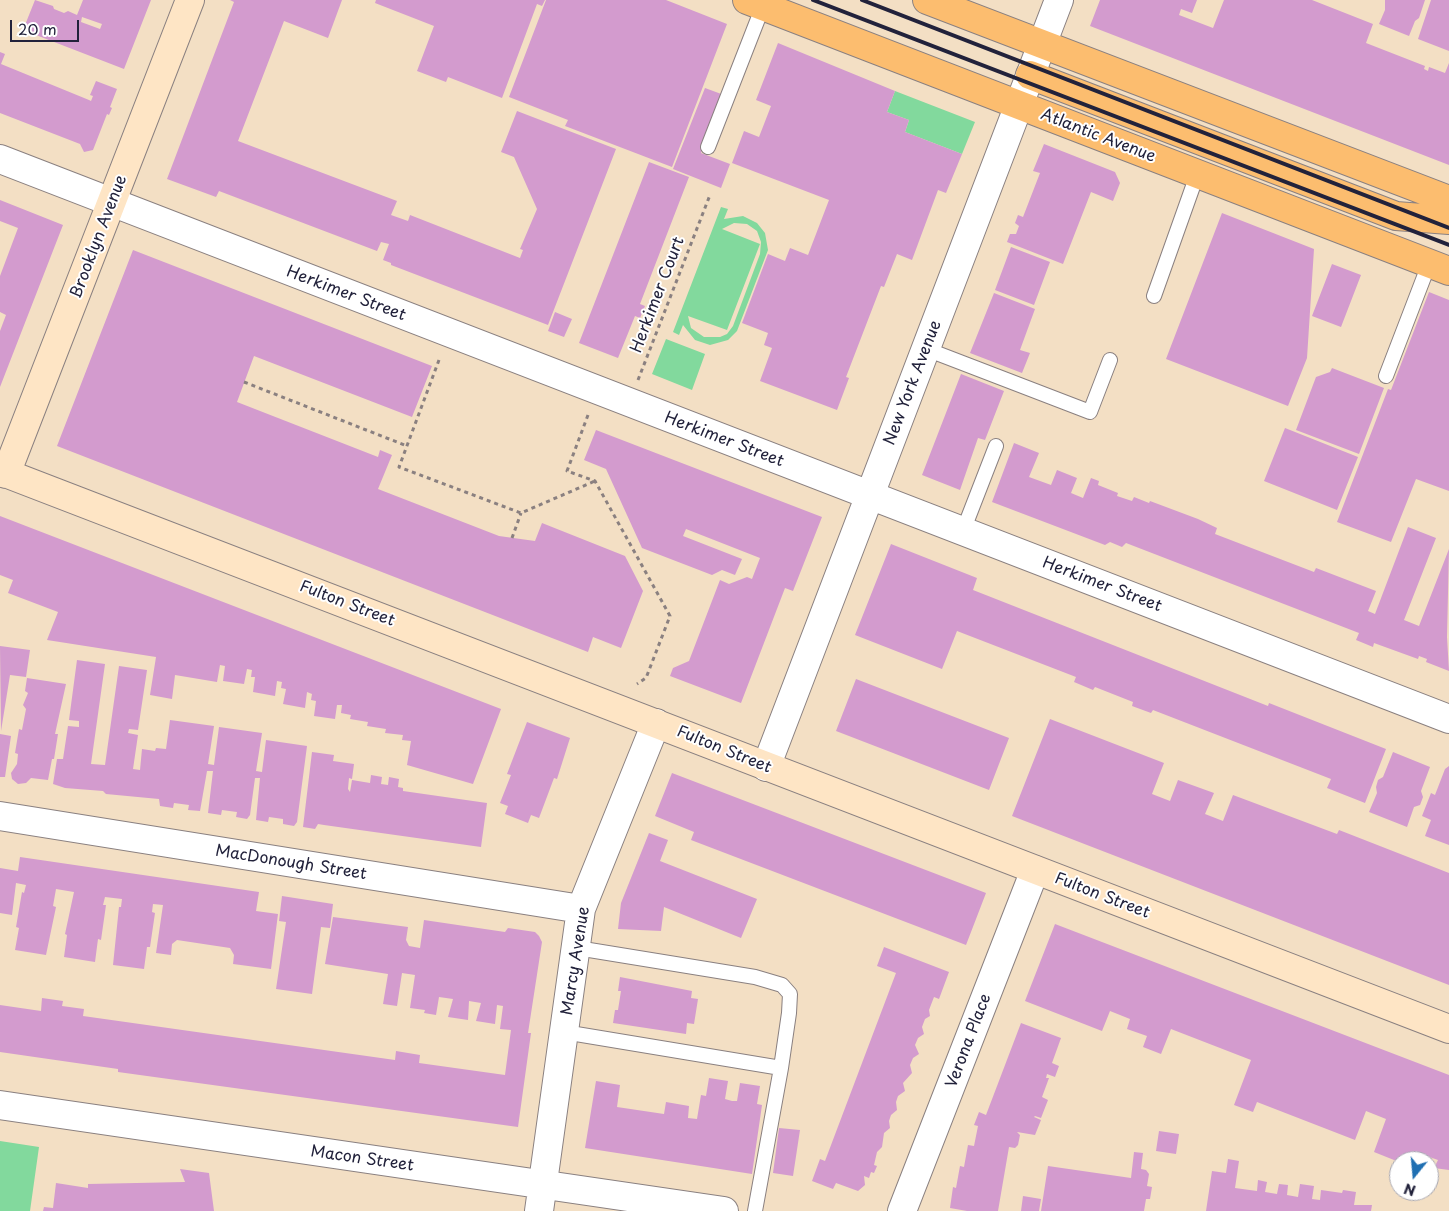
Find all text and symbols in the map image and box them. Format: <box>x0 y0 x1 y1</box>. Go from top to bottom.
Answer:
scale bar <box>12 10 81 42</box>
text: 20 m <box>18 17 57 40</box>
street label: Atlantic Avenue <box>1038 105 1158 167</box>
street label: Brooklyn Avenue <box>67 173 131 301</box>
street label: Herkimer Court <box>627 235 689 355</box>
street label: Herkimer Street <box>284 262 408 326</box>
street label: New York Avenue <box>880 318 946 448</box>
street label: Herkimer Street <box>662 408 786 472</box>
street label: Herkimer Street <box>1040 553 1164 617</box>
street label: Fulton Street <box>297 577 397 631</box>
street label: Fulton Street <box>674 722 774 778</box>
street label: MacDonough Street <box>214 842 368 884</box>
street label: Fulton Street <box>1052 869 1152 923</box>
street label: Marcy Avenue <box>558 905 594 1017</box>
street label: Verona Place <box>942 991 996 1091</box>
street label: Macon Street <box>309 1142 415 1176</box>
north arrow <box>1389 1151 1439 1201</box>
text: N <box>1401 1178 1418 1202</box>

